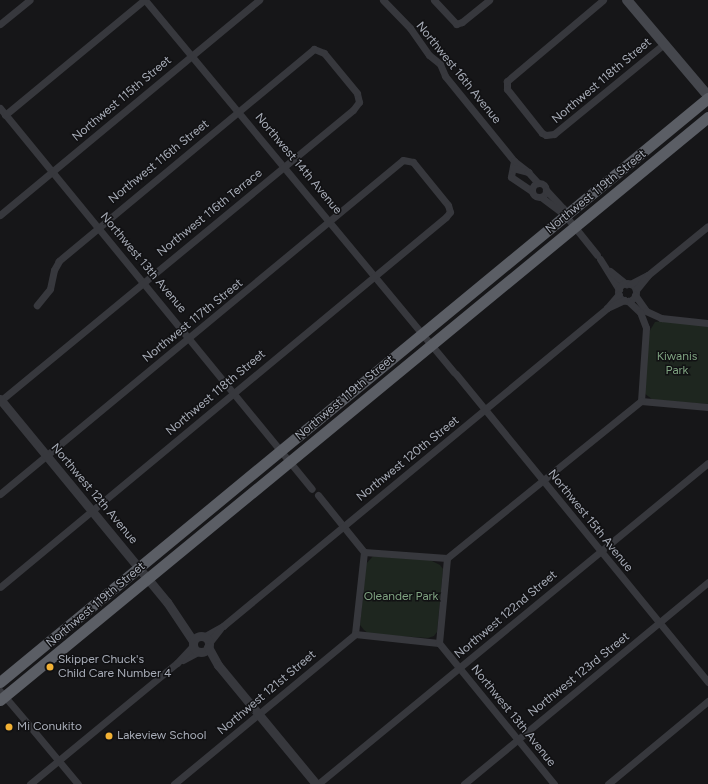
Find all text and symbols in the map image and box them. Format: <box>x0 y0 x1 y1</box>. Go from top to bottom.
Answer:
street label: Northwest 16th Avenue <box>412 19 504 127</box>
street label: Northwest 118th Street <box>549 35 655 127</box>
street label: Northwest 115th Street <box>70 53 174 145</box>
street label: Northwest 14th Avenue <box>251 111 345 217</box>
street label: Northwest 116th Street <box>106 117 212 207</box>
street label: Northwest 119th Street <box>543 147 649 237</box>
street label: Northwest 116th Terrace <box>155 166 265 260</box>
street label: Northwest 13th Avenue <box>97 210 189 316</box>
street label: Northwest 117th Street <box>140 276 246 366</box>
street label: Northwest 118th Street <box>163 347 269 439</box>
park label: Kiwanis Park <box>657 350 697 378</box>
street label: Northwest 119th Street <box>293 352 397 444</box>
street label: Northwest 120th Street <box>354 413 462 505</box>
street label: Northwest 12th Avenue <box>48 441 140 547</box>
street label: Northwest 15th Avenue <box>544 467 636 575</box>
street label: Northwest 119th Street <box>44 559 148 651</box>
street label: Northwest 122nd Street <box>452 568 560 662</box>
park label: Oleander Park <box>364 590 438 604</box>
street label: Northwest 123rd Street <box>525 630 633 720</box>
street label: Northwest 121st Street <box>215 648 319 738</box>
place label: Skipper Chuck's Child Care Number 4 <box>58 653 171 681</box>
marker: Skipper Chuck's Child Care Number 4 <box>45 662 55 672</box>
street label: Northwest 13th Avenue <box>468 662 558 770</box>
place label: Mi Conukito <box>17 720 82 734</box>
marker: Mi Conukito <box>4 722 14 732</box>
place label: Lakeview School <box>117 729 206 743</box>
marker: Lakeview School <box>104 731 114 741</box>

